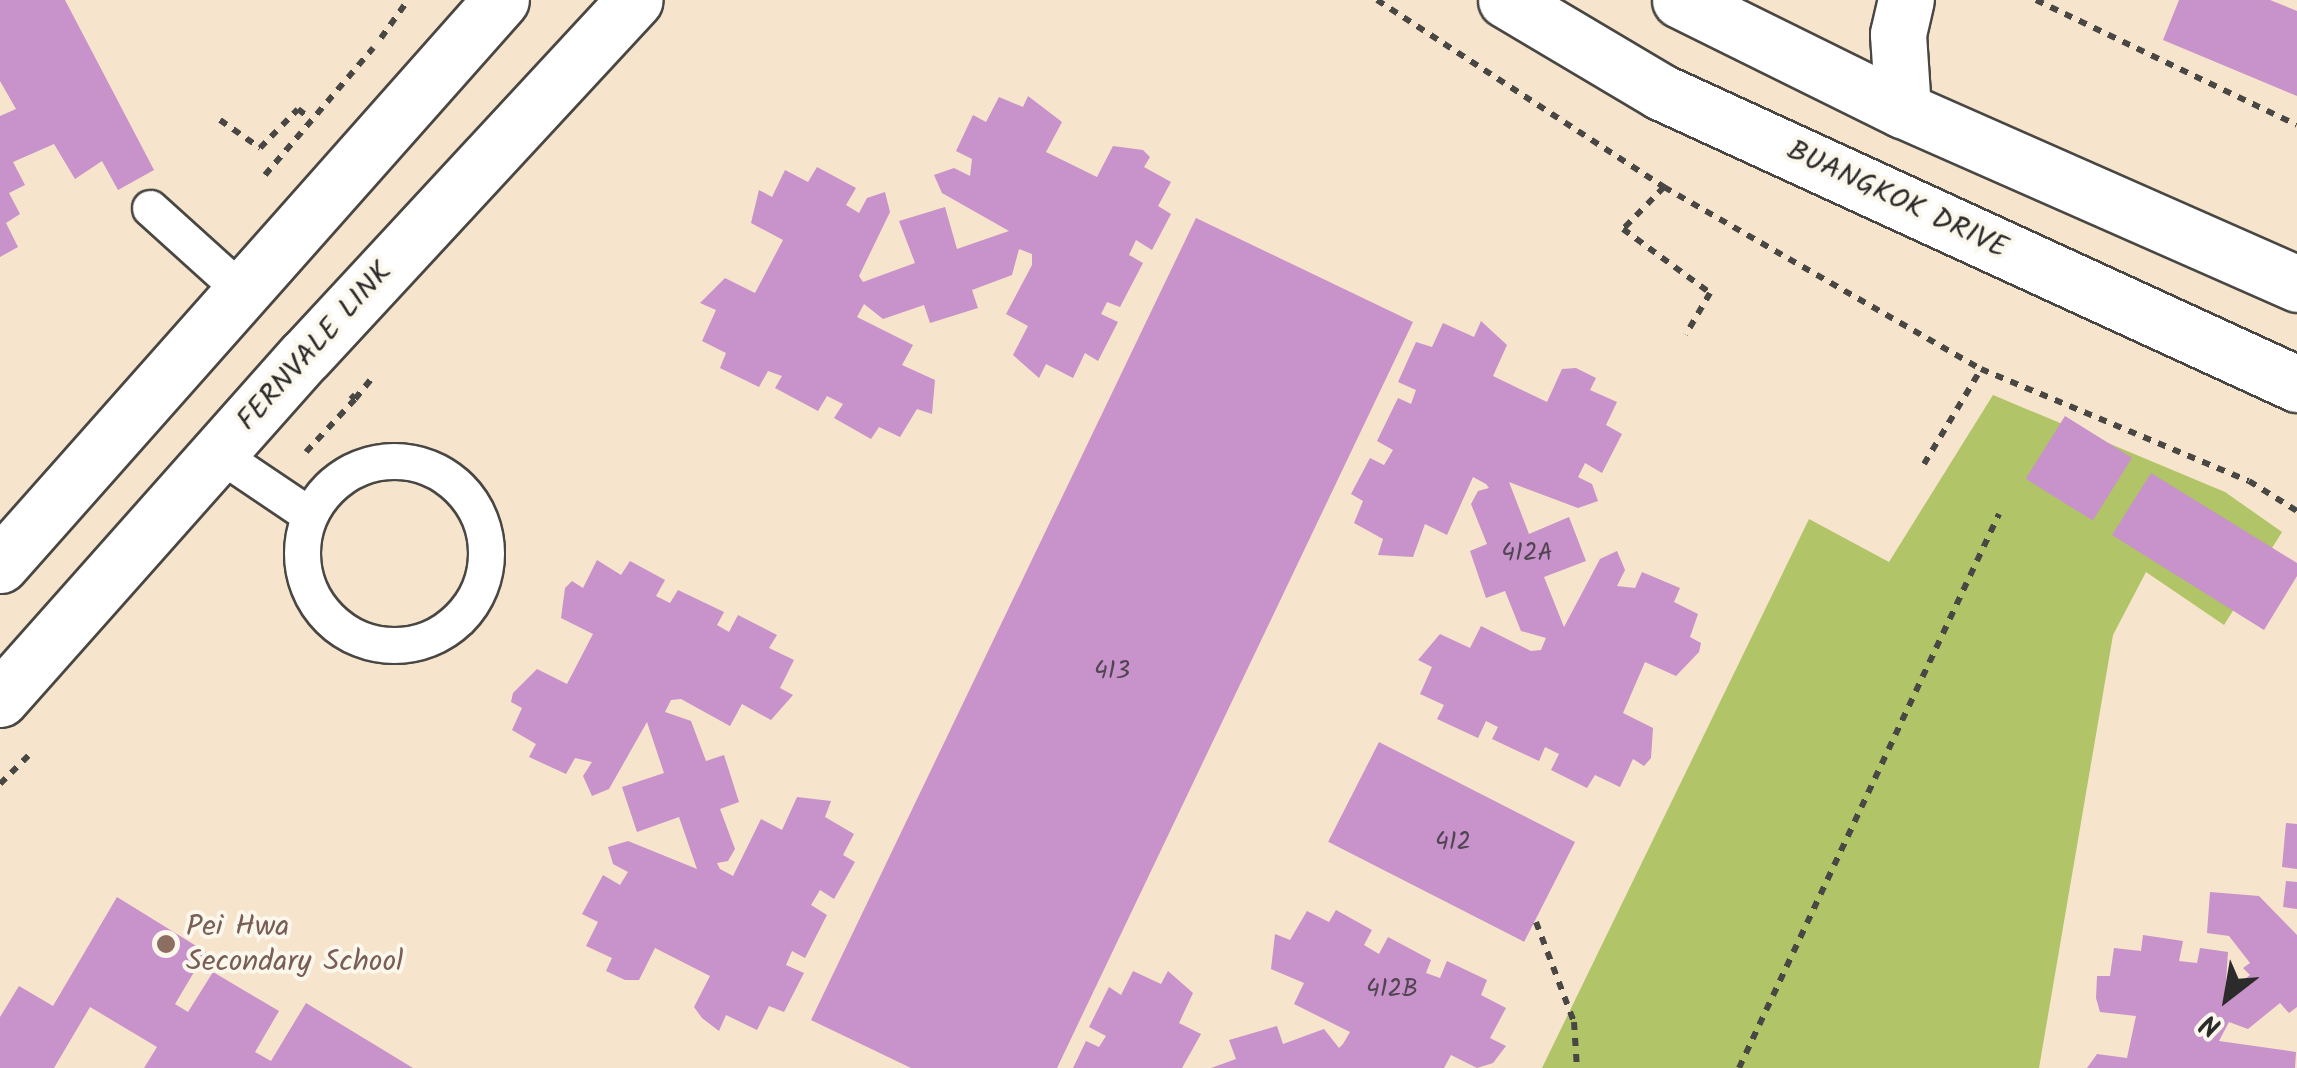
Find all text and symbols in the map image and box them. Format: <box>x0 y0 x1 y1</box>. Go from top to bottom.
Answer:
street label: BUANGKOK DRIVE <box>1781 133 2013 267</box>
street label: FERNVALE LINK <box>230 255 400 439</box>
house number: 412A <box>1501 538 1553 568</box>
house number: 413 <box>1094 656 1130 686</box>
house number: 412 <box>1435 827 1471 857</box>
place label: Pei Hwa Secondary School <box>186 909 403 980</box>
marker: Pei Hwa Secondary School <box>155 933 177 955</box>
north arrow <box>2177 948 2277 1048</box>
house number: 412B <box>1366 974 1418 1004</box>
text: N <box>2192 1000 2230 1048</box>

